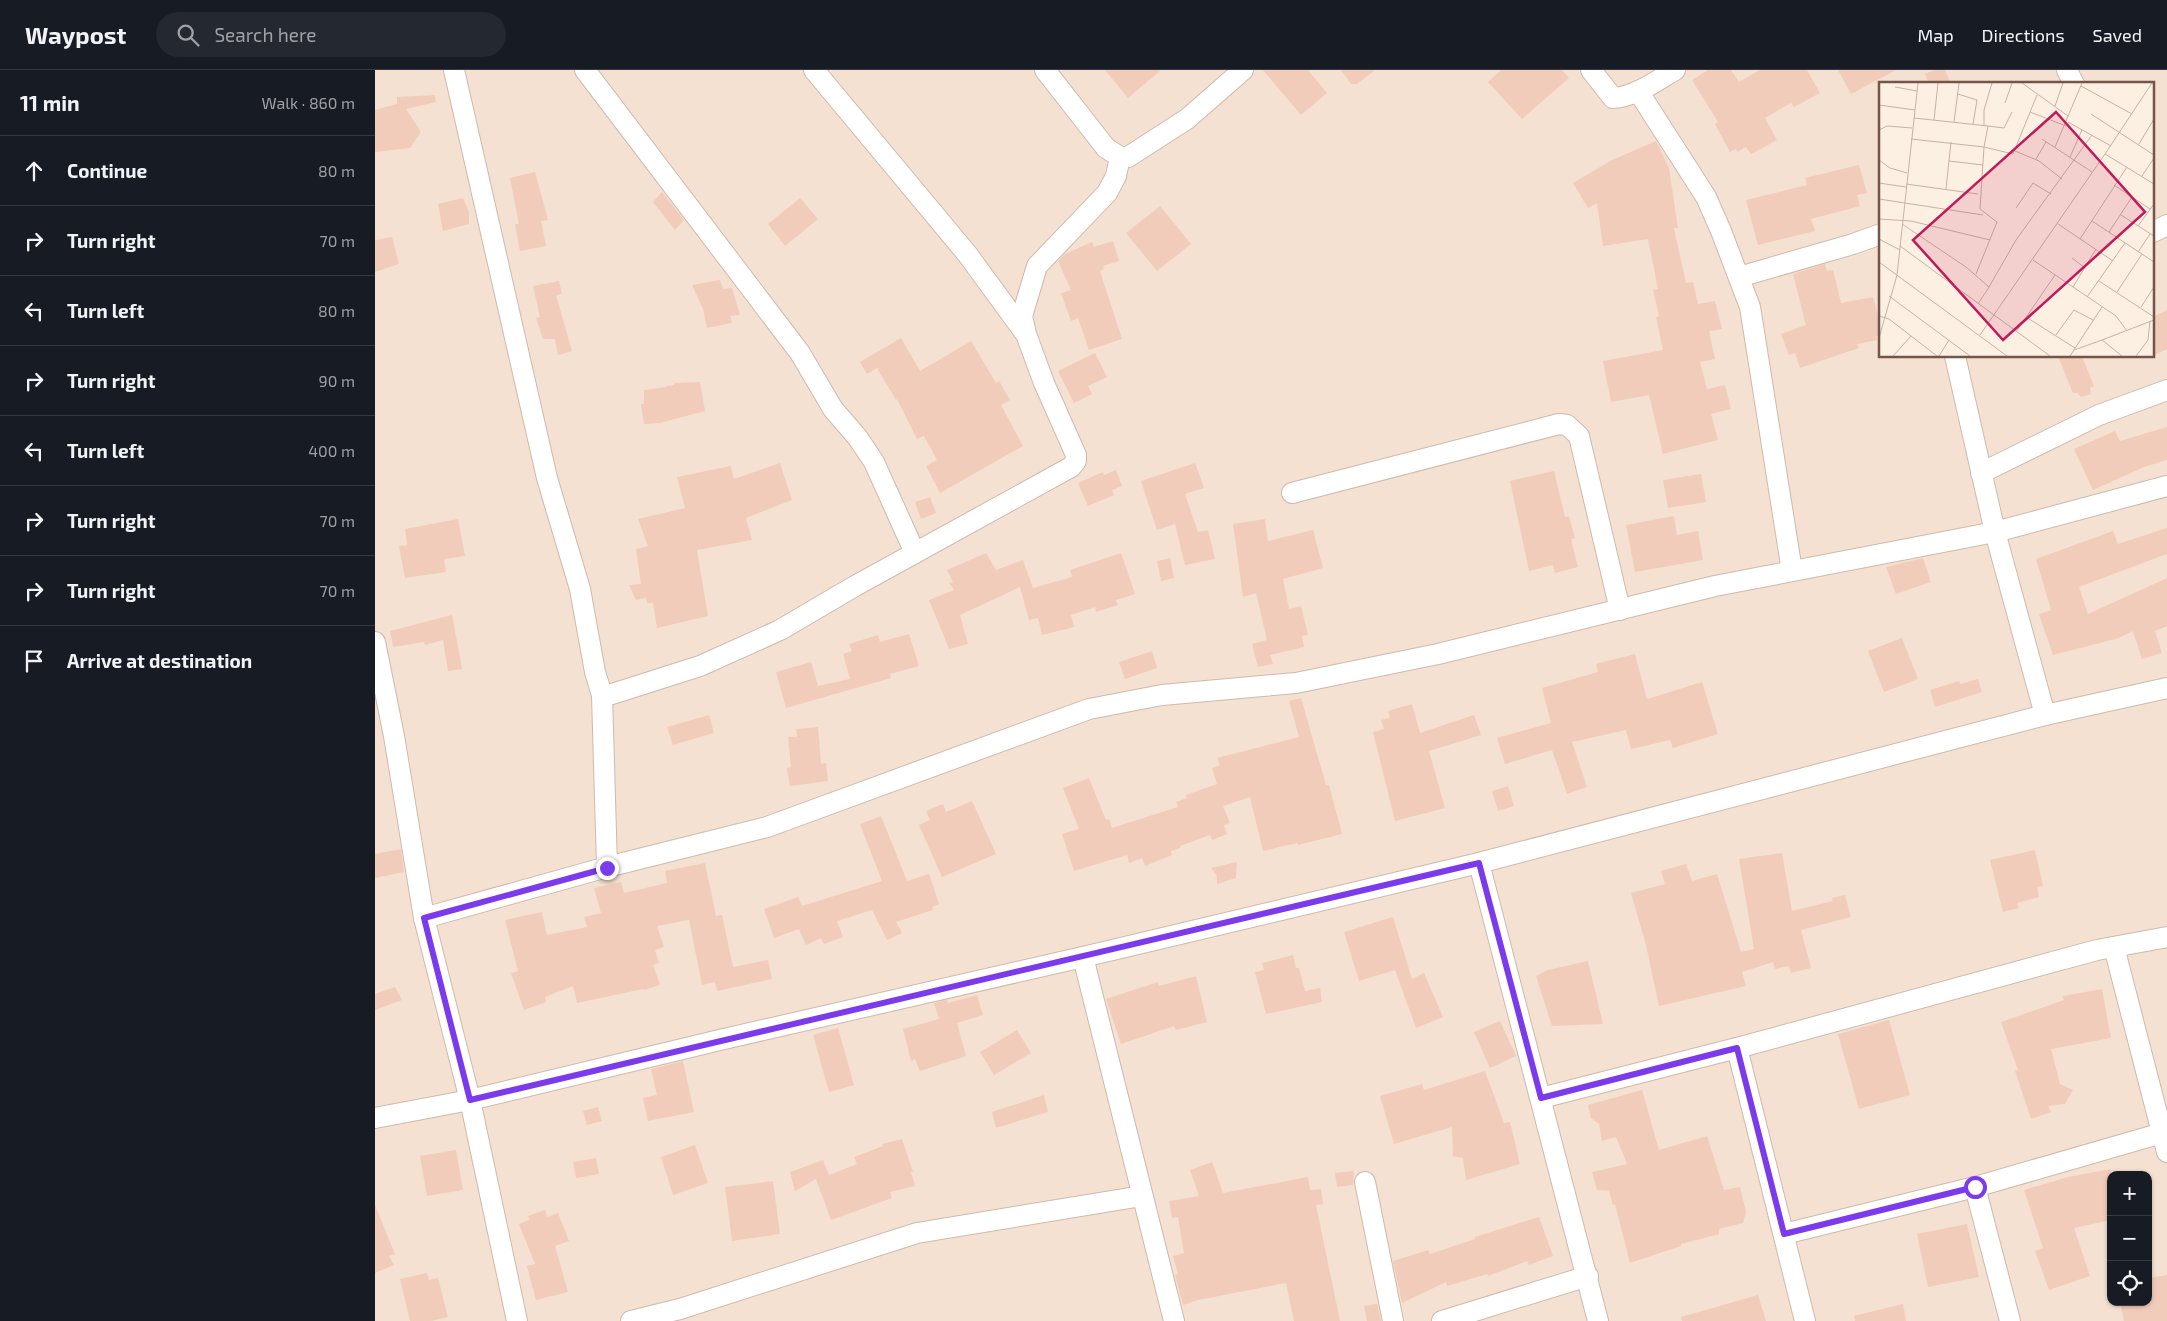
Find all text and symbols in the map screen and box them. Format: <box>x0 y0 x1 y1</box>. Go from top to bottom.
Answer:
search box <box>156 12 506 57</box>
text: Waypost <box>25 20 126 49</box>
icon: search <box>174 21 202 49</box>
text: Search here <box>214 23 317 46</box>
text: Map <box>1917 24 1954 46</box>
text: Directions <box>1982 24 2065 46</box>
text: Saved <box>2093 24 2142 46</box>
inset map <box>1879 82 2155 358</box>
text: 11 min <box>20 90 80 115</box>
text: Walk · 860 m <box>261 93 355 112</box>
icon: ahead <box>20 157 48 185</box>
text: Continue <box>67 159 147 182</box>
text: 80 m <box>318 161 355 180</box>
icon: right <box>20 227 48 255</box>
text: Turn right <box>67 229 155 252</box>
text: 70 m <box>320 231 355 250</box>
icon: left <box>20 297 48 325</box>
text: Turn left <box>67 299 144 322</box>
text: 80 m <box>318 301 355 320</box>
icon: right <box>20 367 48 395</box>
text: Turn right <box>67 369 155 392</box>
text: 90 m <box>319 371 355 390</box>
icon: left <box>20 437 48 465</box>
text: Turn left <box>67 439 144 462</box>
text: 400 m <box>308 441 355 460</box>
icon: right <box>20 507 48 535</box>
text: Turn right <box>67 509 155 532</box>
text: 70 m <box>320 511 355 530</box>
icon: right <box>20 577 48 605</box>
text: Turn right <box>67 579 155 602</box>
text: 70 m <box>320 581 355 600</box>
icon: arrive <box>20 647 48 675</box>
text: Arrive at destination <box>67 649 252 672</box>
route end <box>596 857 619 880</box>
map controls <box>2107 1171 2152 1306</box>
button: + <box>2107 1171 2152 1216</box>
route start <box>1964 1176 1987 1199</box>
button: − <box>2107 1216 2152 1261</box>
button: locate <box>2107 1261 2152 1306</box>

